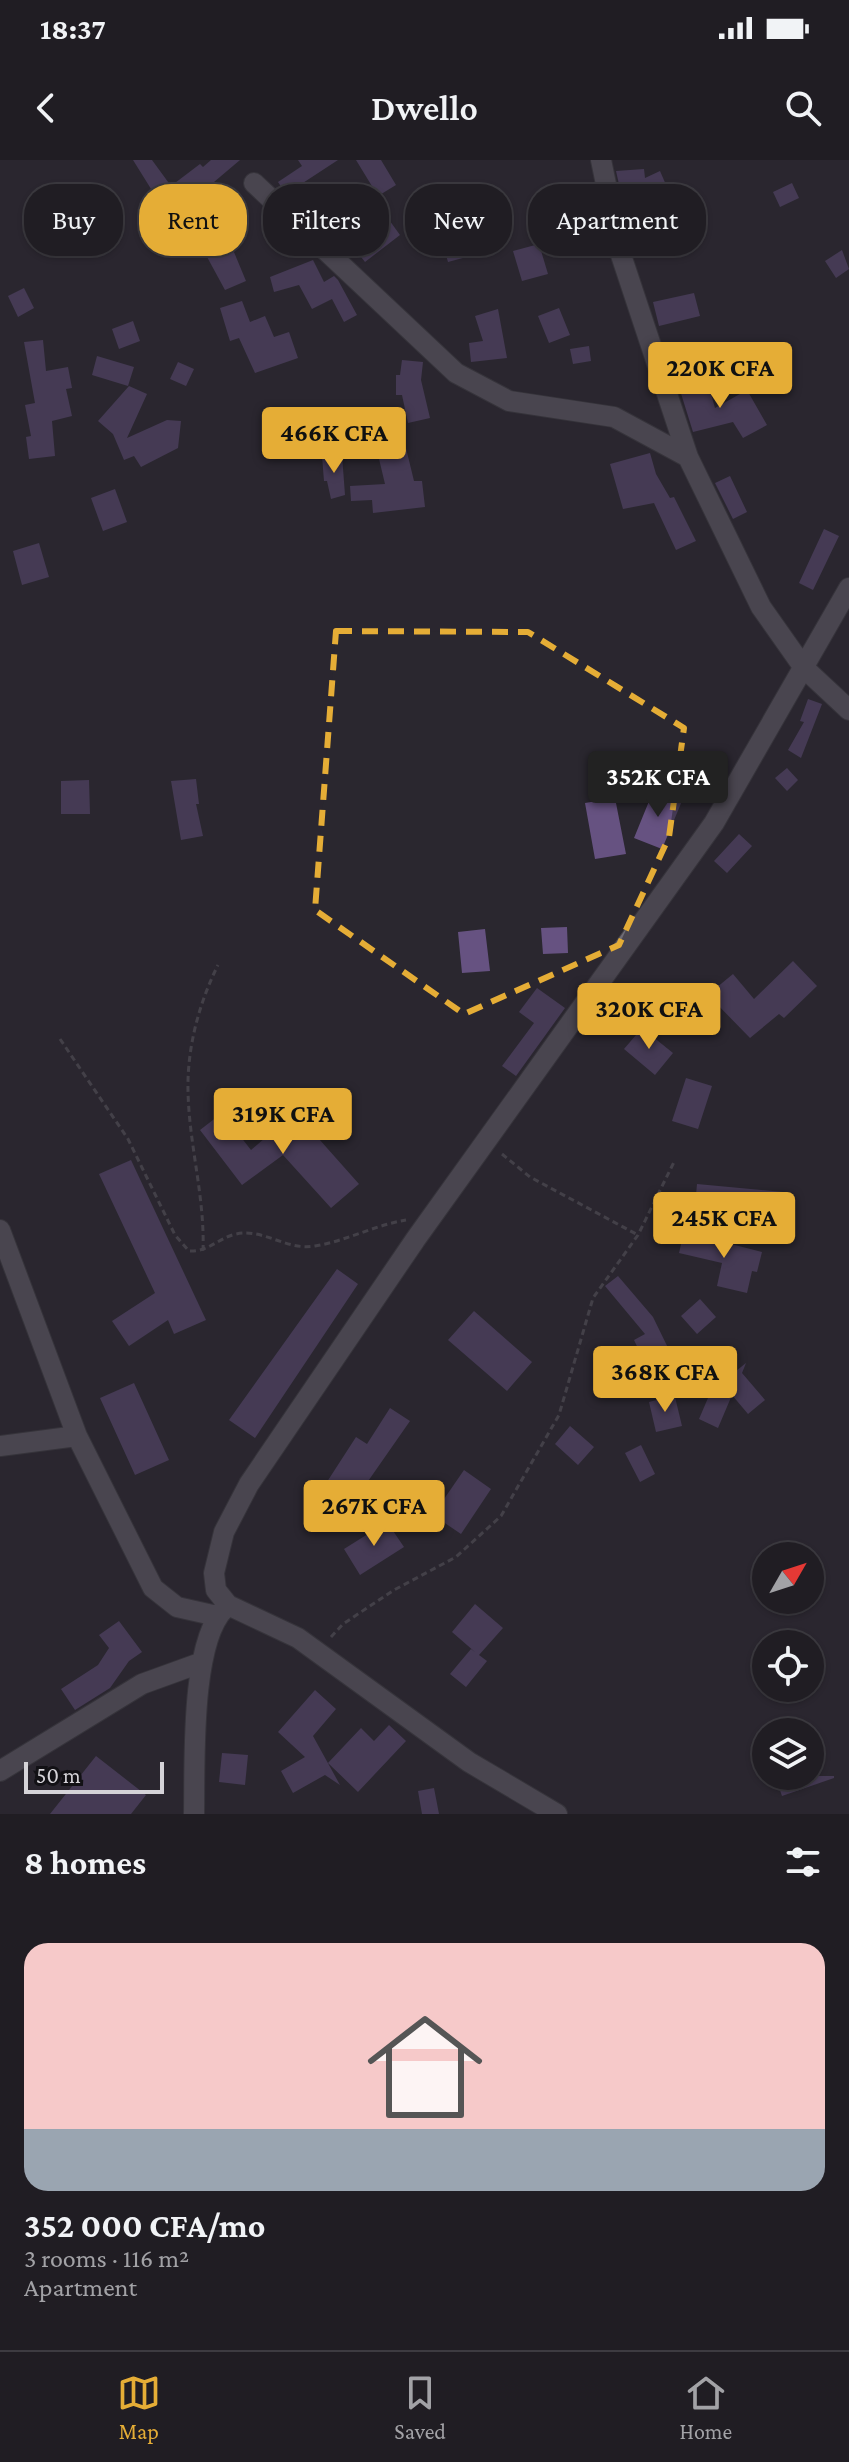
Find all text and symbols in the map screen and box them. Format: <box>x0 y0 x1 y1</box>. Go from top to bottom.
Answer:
text: 18:37 <box>40 12 106 45</box>
icon: back <box>24 86 68 130</box>
icon: search <box>781 86 825 130</box>
text: Dwello <box>371 88 478 128</box>
chip: Buy <box>24 184 123 256</box>
chip: Rent <box>139 184 247 256</box>
chip: Filters <box>263 184 389 256</box>
chip: New <box>405 184 512 256</box>
chip: Apartment <box>528 184 706 256</box>
pin: 220K CFA <box>637 342 803 410</box>
text: 220K CFA <box>666 353 774 382</box>
pin: 466K CFA <box>251 407 417 475</box>
text: 466K CFA <box>280 418 388 447</box>
pin: 352K CFA <box>575 751 741 819</box>
text: 352K CFA <box>606 762 710 791</box>
pin: 320K CFA <box>566 983 732 1051</box>
text: 320K CFA <box>595 994 703 1023</box>
pin: 319K CFA <box>200 1088 366 1156</box>
text: 319K CFA <box>232 1099 334 1128</box>
pin: 245K CFA <box>641 1192 807 1260</box>
text: 245K CFA <box>671 1203 777 1232</box>
pin: 368K CFA <box>582 1346 748 1414</box>
text: 368K CFA <box>611 1357 719 1386</box>
pin: 267K CFA <box>291 1480 457 1548</box>
text: 267K CFA <box>322 1491 426 1520</box>
north arrow <box>752 1542 824 1614</box>
map controls <box>752 1542 824 1790</box>
button: locate <box>752 1630 824 1702</box>
button: layers <box>752 1718 824 1790</box>
scale bar <box>24 1758 164 1794</box>
text: 50 m <box>36 1763 81 1788</box>
icon: filters <box>781 1840 825 1884</box>
text: 8 homes <box>24 1844 146 1881</box>
icon: home <box>353 1995 497 2139</box>
text: 352 000 CFA/mo <box>24 2207 266 2244</box>
text: 3 rooms · 116 m² <box>24 2244 189 2273</box>
text: Apartment <box>24 2273 137 2302</box>
tab: Map <box>117 2371 161 2444</box>
tab: Saved <box>394 2371 446 2444</box>
tab: Home <box>680 2371 732 2444</box>

